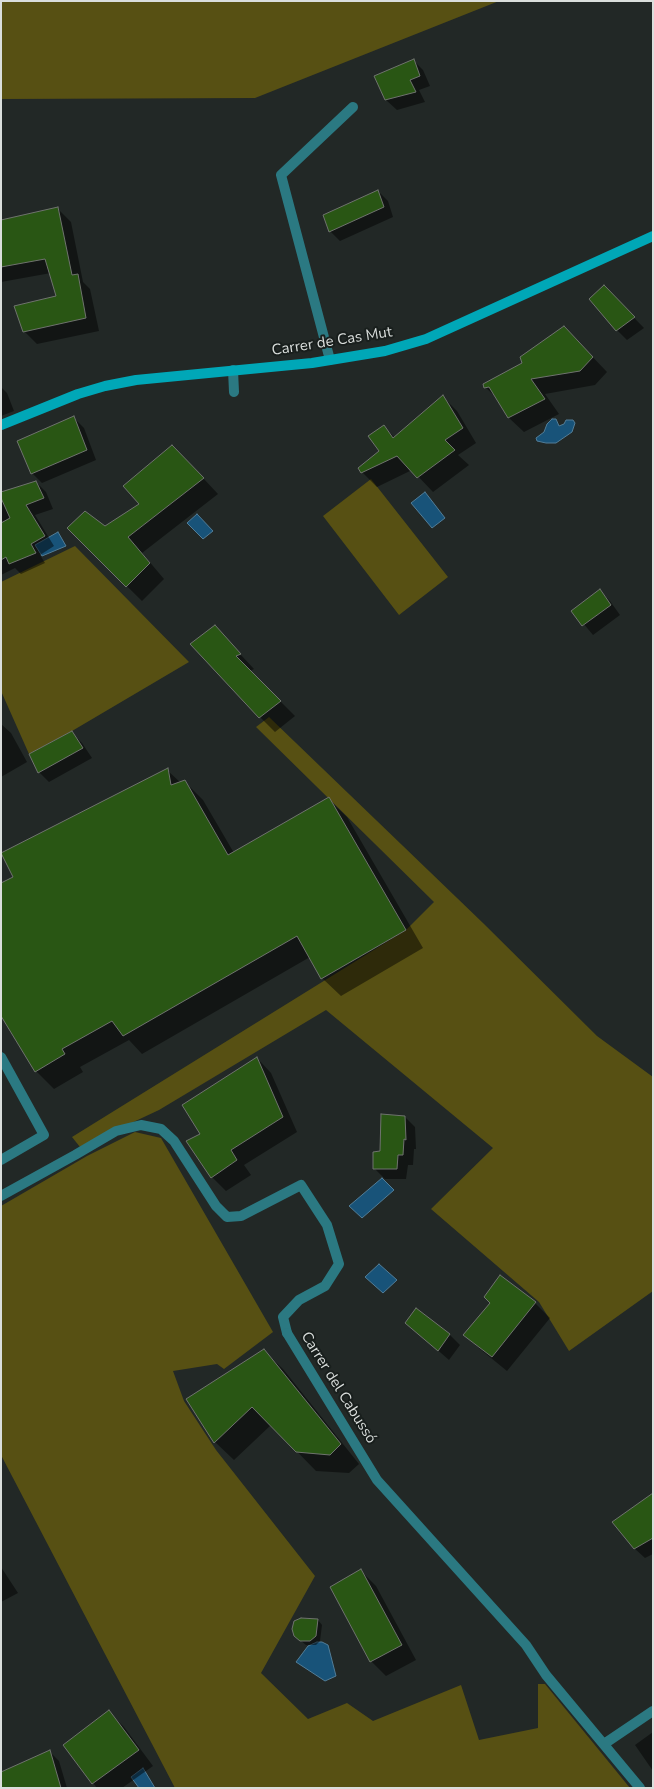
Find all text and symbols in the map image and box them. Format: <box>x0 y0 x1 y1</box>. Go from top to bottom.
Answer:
street label: Carrer de Cas Mut <box>271 324 393 360</box>
street label: Carrer del Cabussó <box>296 1329 380 1447</box>

